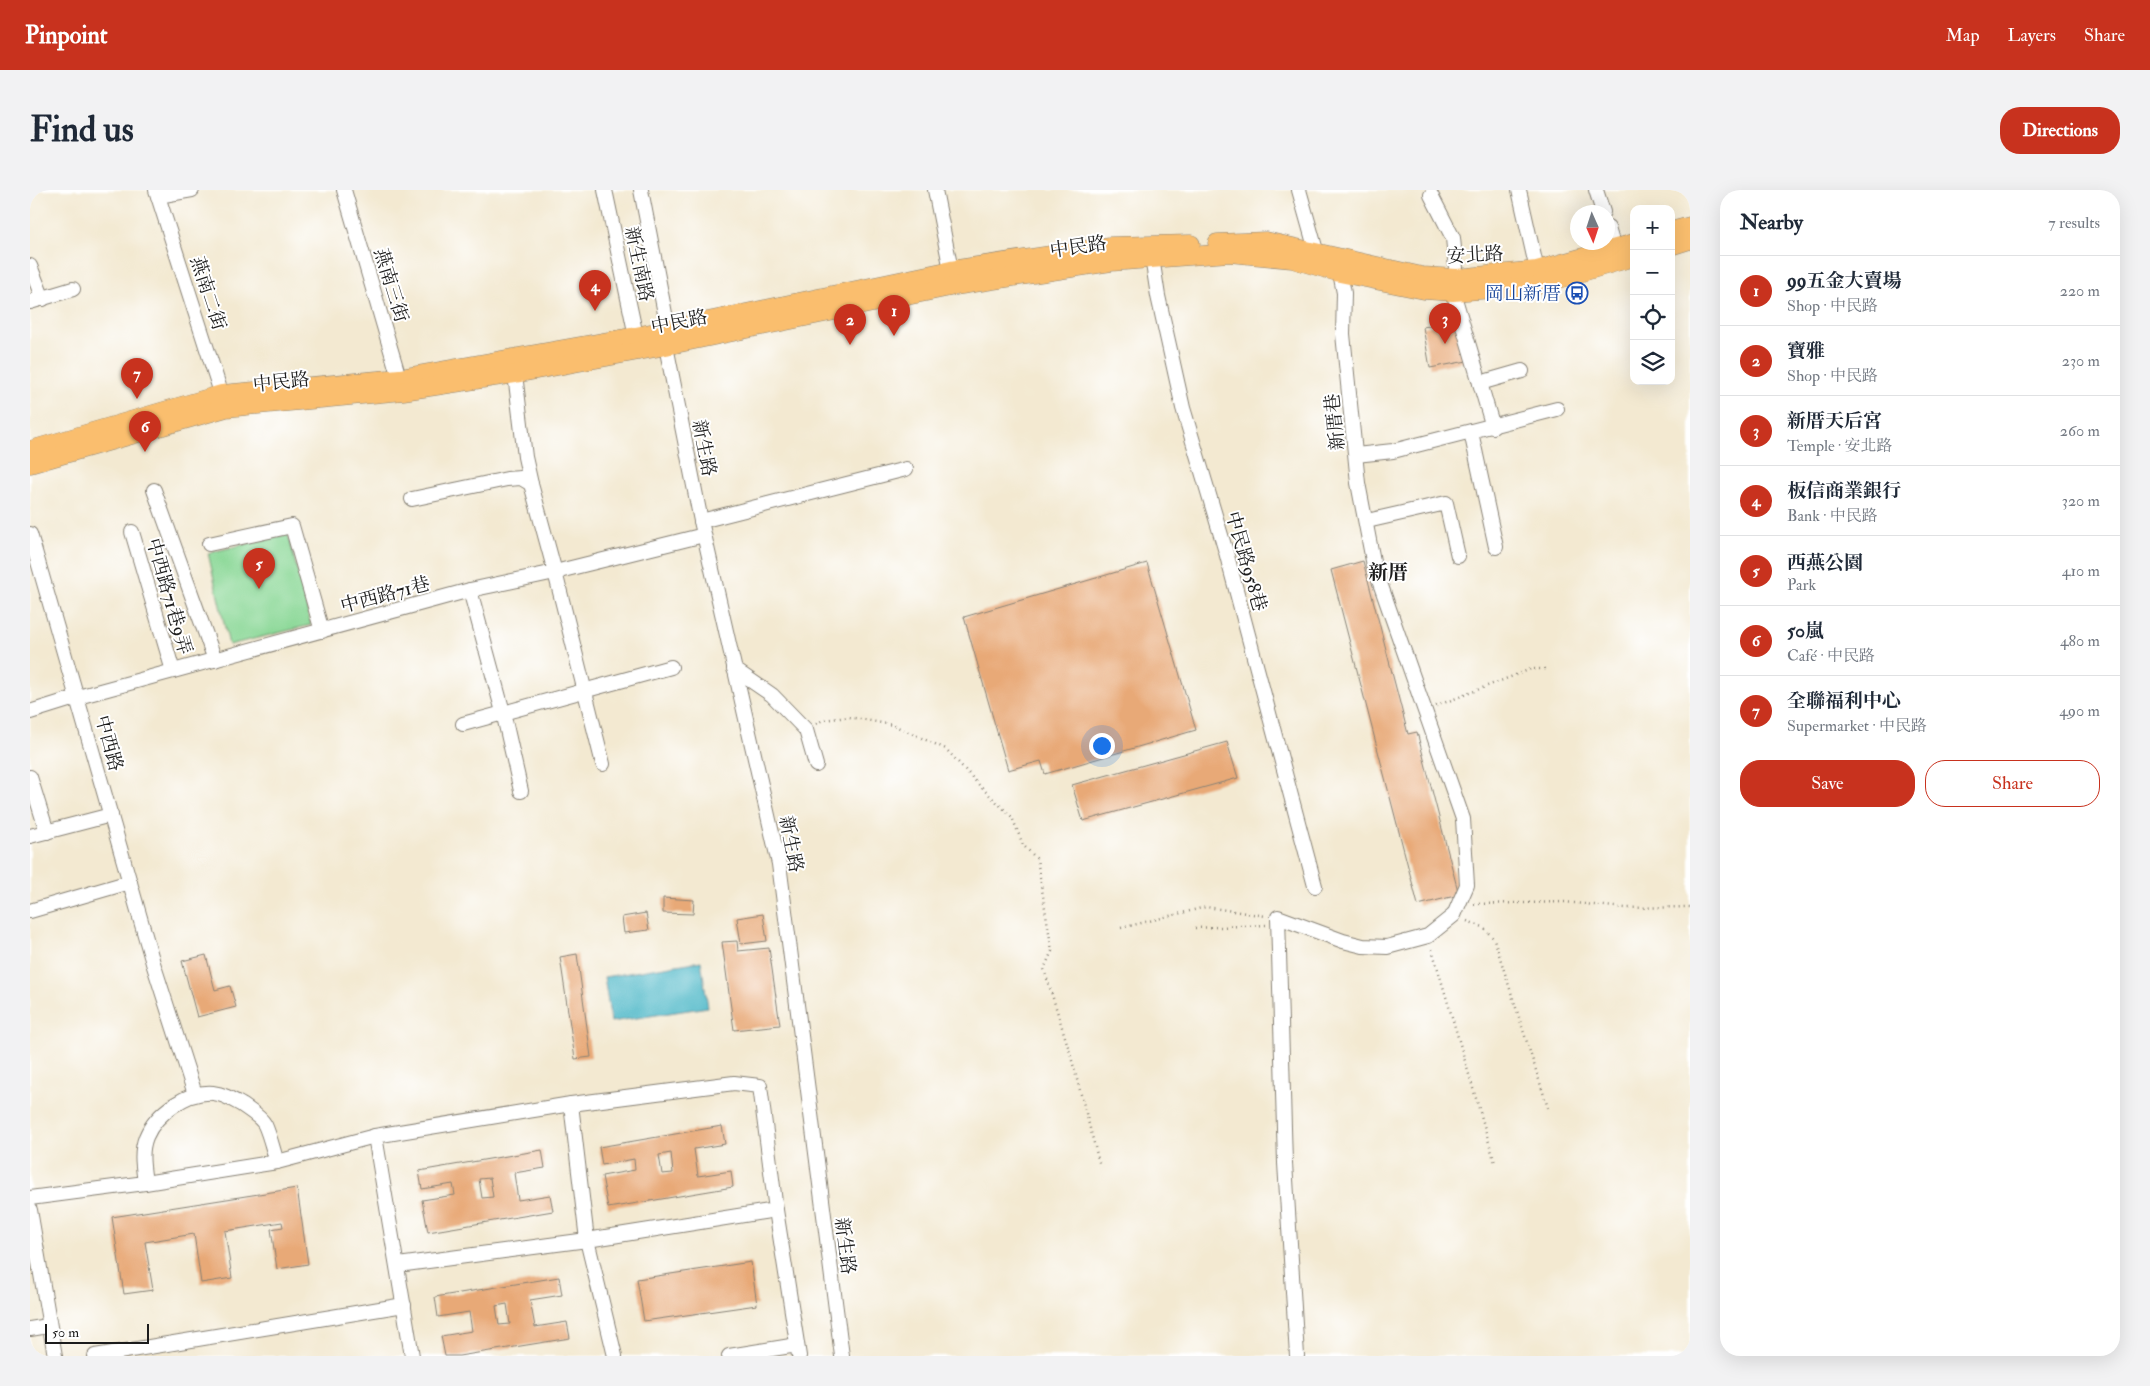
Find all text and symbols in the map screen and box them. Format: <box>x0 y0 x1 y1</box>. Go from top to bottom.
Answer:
text: Pinpoint <box>25 20 108 51</box>
text: Map <box>1946 24 1980 47</box>
text: Layers <box>2008 24 2056 47</box>
text: Share <box>2084 24 2125 47</box>
button: Directions <box>2000 107 2120 154</box>
text: Find us <box>30 108 134 152</box>
north arrow <box>1570 205 1615 250</box>
map controls <box>1630 205 1675 385</box>
button: + <box>1630 205 1675 250</box>
text: Nearby <box>1740 209 1803 236</box>
text: 7 results <box>2048 213 2100 233</box>
street label: 新生南路 <box>619 225 659 304</box>
street label: 中民路 <box>1048 231 1108 263</box>
street label: 安北路 <box>1446 242 1504 268</box>
street label: 燕南三街 <box>368 245 414 325</box>
button: − <box>1630 250 1675 295</box>
street label: 燕南二街 <box>185 253 231 333</box>
text: 99五金大賣場 <box>1787 269 1901 293</box>
pin: 4 <box>579 270 611 311</box>
bus stop icon: 岡山新厝 <box>1565 281 1589 305</box>
text: 1 <box>1753 281 1759 301</box>
text: 220 m <box>2060 281 2100 301</box>
place label: 岡山新厝 <box>1485 282 1561 306</box>
pin: 1 <box>878 295 910 336</box>
button: locate <box>1630 295 1675 340</box>
text: Shop · 中民路 <box>1787 296 1878 316</box>
pin: 3 <box>1429 303 1461 344</box>
pin: 2 <box>834 304 866 345</box>
street label: 中民路 <box>649 305 709 339</box>
text: 寶雅 <box>1787 339 1825 363</box>
button: layers <box>1630 340 1675 385</box>
text: 2 <box>1752 351 1760 371</box>
text: 230 m <box>2062 351 2100 371</box>
pin: 7 <box>121 358 153 399</box>
text: Shop · 中民路 <box>1787 366 1878 386</box>
street label: 中民路 <box>251 367 311 397</box>
street label: 新厝巷 <box>1320 392 1350 452</box>
text: 新厝天后宮 <box>1787 409 1882 433</box>
pin: 6 <box>129 411 161 452</box>
street label: 新生路 <box>687 418 721 478</box>
text: 3 <box>1753 421 1759 441</box>
text: 260 m <box>2060 421 2100 441</box>
text: Temple · 安北路 <box>1787 436 1893 456</box>
text: 板信商業銀行 <box>1787 479 1901 503</box>
text: 4 <box>1752 491 1760 511</box>
text: 320 m <box>2062 491 2100 511</box>
text: Bank · 中民路 <box>1787 506 1878 526</box>
street label: 中民路958巷 <box>1220 508 1272 614</box>
street label: 中西路71巷9弄 <box>141 535 197 657</box>
pin: 5 <box>243 548 275 589</box>
text: 西燕公園 <box>1787 551 1863 575</box>
district label: 新厝 <box>1368 560 1408 585</box>
text: 5 <box>1752 561 1760 581</box>
text: 410 m <box>2062 561 2100 581</box>
street label: 中西路71巷 <box>338 572 433 618</box>
text: Park <box>1787 575 1816 595</box>
text: 50嵐 <box>1787 619 1824 643</box>
text: 6 <box>1752 631 1760 651</box>
text: 480 m <box>2060 631 2100 651</box>
text: Café · 中民路 <box>1787 646 1875 666</box>
text: 全聯福利中心 <box>1787 689 1901 713</box>
text: 7 <box>1752 701 1760 721</box>
text: 490 m <box>2059 701 2100 721</box>
street label: 中西路 <box>90 713 128 774</box>
text: Supermarket · 中民路 <box>1787 716 1927 736</box>
your location <box>1089 733 1115 759</box>
button: Save <box>1740 760 1915 807</box>
button: Share <box>1925 760 2100 807</box>
street label: 新生路 <box>774 814 808 874</box>
street label: 新生路 <box>830 1216 860 1276</box>
scale bar <box>45 1321 149 1344</box>
text: 50 m <box>52 1324 79 1341</box>

